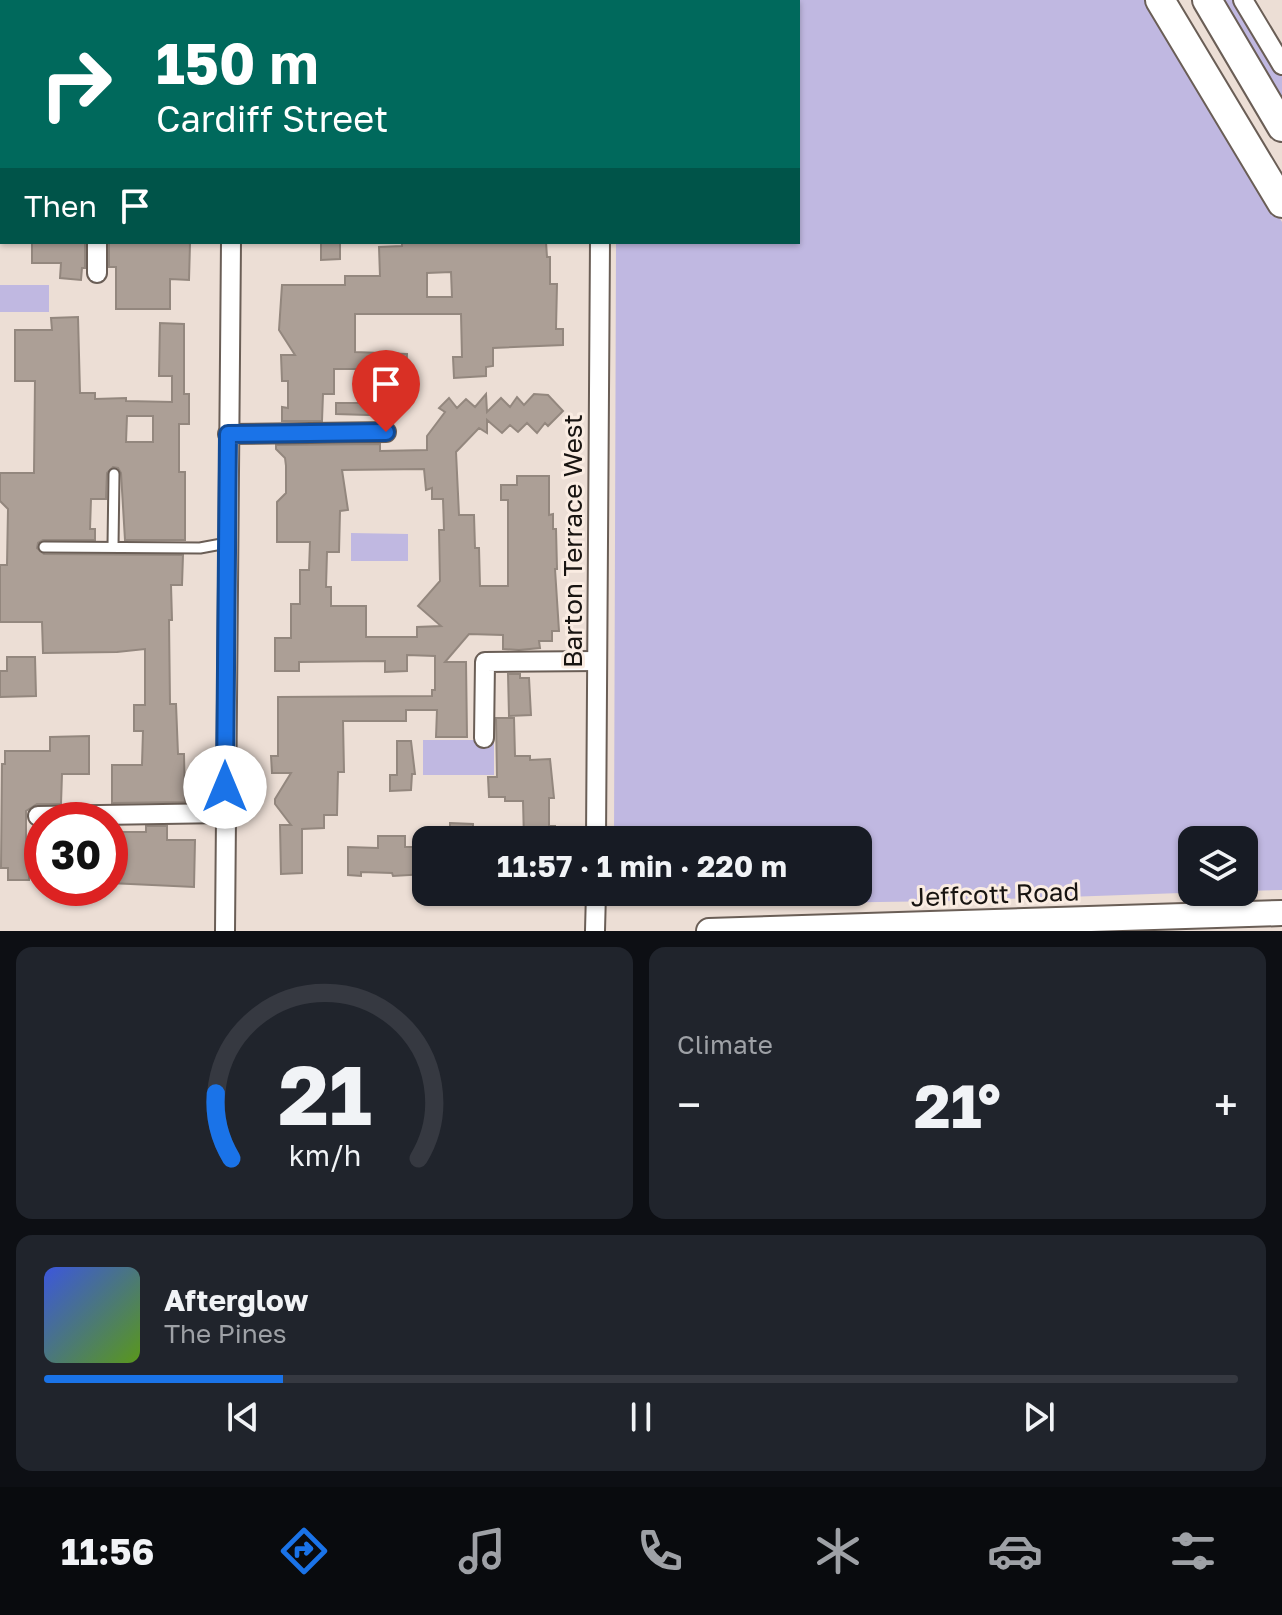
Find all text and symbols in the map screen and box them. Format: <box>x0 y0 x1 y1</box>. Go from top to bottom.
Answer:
text: 150 m <box>156 29 318 96</box>
icon: right <box>24 32 128 136</box>
text: Cardiff Street <box>156 97 389 140</box>
icon: arrive <box>113 184 157 228</box>
text: Then <box>24 188 97 224</box>
pin <box>352 350 420 432</box>
icon: arrive <box>364 362 408 406</box>
street label: Barton Terrace West <box>557 414 588 668</box>
position arrow <box>183 745 267 829</box>
speed limit sign: 30 <box>24 802 128 906</box>
map controls <box>1178 826 1258 906</box>
button: layers <box>1178 826 1258 906</box>
text: 11:57 · 1 min · 220 m <box>497 848 787 884</box>
street label: Jeffcott Road <box>910 876 1080 912</box>
text: Climate <box>677 1029 773 1060</box>
text: 21 <box>278 1043 371 1143</box>
text: 21° <box>914 1069 1001 1141</box>
text: − <box>677 1078 701 1131</box>
text: + <box>1214 1078 1238 1131</box>
text: km/h <box>288 1138 361 1172</box>
text: Afterglow <box>164 1282 308 1318</box>
text: The Pines <box>164 1318 287 1349</box>
icon: previous <box>221 1395 265 1439</box>
icon: pause <box>619 1395 663 1439</box>
icon: next <box>1017 1395 1061 1439</box>
icon: directions <box>276 1523 332 1579</box>
icon: music <box>454 1523 510 1579</box>
icon: phone <box>632 1523 688 1579</box>
icon: climate <box>810 1523 866 1579</box>
icon: car <box>987 1523 1043 1579</box>
icon: filters <box>1165 1523 1221 1579</box>
text: 11:56 <box>61 1530 154 1573</box>

